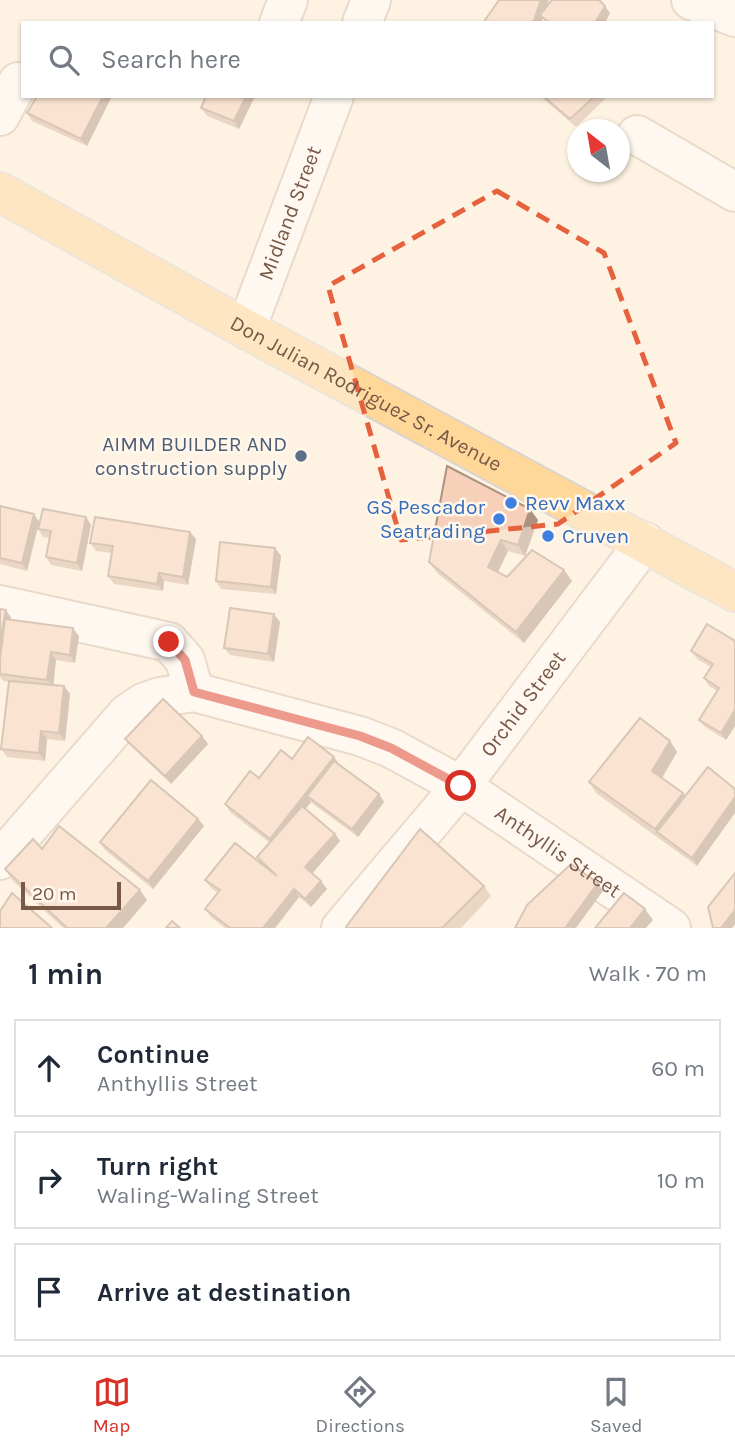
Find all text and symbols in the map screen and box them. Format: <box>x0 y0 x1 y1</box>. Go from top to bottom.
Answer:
search box <box>21 21 714 98</box>
icon: search <box>45 41 83 79</box>
text: Search here <box>101 44 241 75</box>
north arrow <box>567 119 630 182</box>
street label: Midland Street <box>254 142 326 284</box>
street label: Don Julian Rodriguez Sr. Avenue <box>226 311 506 476</box>
place label: AIMM BUILDER AND construction supply <box>95 432 287 480</box>
marker: AIMM BUILDER AND construction supply <box>293 448 309 464</box>
place label: Revv Maxx <box>525 491 626 515</box>
place label: GS Pescador Seatrading <box>366 495 485 543</box>
marker: Revv Maxx <box>503 495 519 511</box>
marker: GS Pescador Seatrading <box>491 511 507 527</box>
place label: Cruven <box>562 524 629 548</box>
marker: Cruven <box>540 528 556 544</box>
route end <box>153 626 184 657</box>
street label: Orchid Street <box>476 646 571 761</box>
route start <box>445 770 476 801</box>
street label: Anthyllis Street <box>490 800 626 903</box>
scale bar <box>21 879 121 911</box>
text: 20 m <box>32 883 77 905</box>
text: 1 min <box>28 956 103 992</box>
text: Walk · 70 m <box>589 960 707 987</box>
text: Continue <box>97 1039 209 1070</box>
icon: ahead <box>30 1049 68 1087</box>
text: 60 m <box>651 1055 705 1082</box>
text: Anthyllis Street <box>97 1070 258 1097</box>
text: Turn right <box>97 1151 218 1182</box>
icon: right <box>30 1161 68 1199</box>
text: 10 m <box>657 1167 705 1194</box>
text: Waling-Waling Street <box>97 1182 319 1209</box>
icon: arrive <box>30 1273 68 1311</box>
text: Arrive at destination <box>97 1277 351 1308</box>
tab: Map <box>93 1373 131 1437</box>
tab: Directions <box>316 1373 405 1437</box>
tab: Saved <box>590 1373 642 1437</box>

